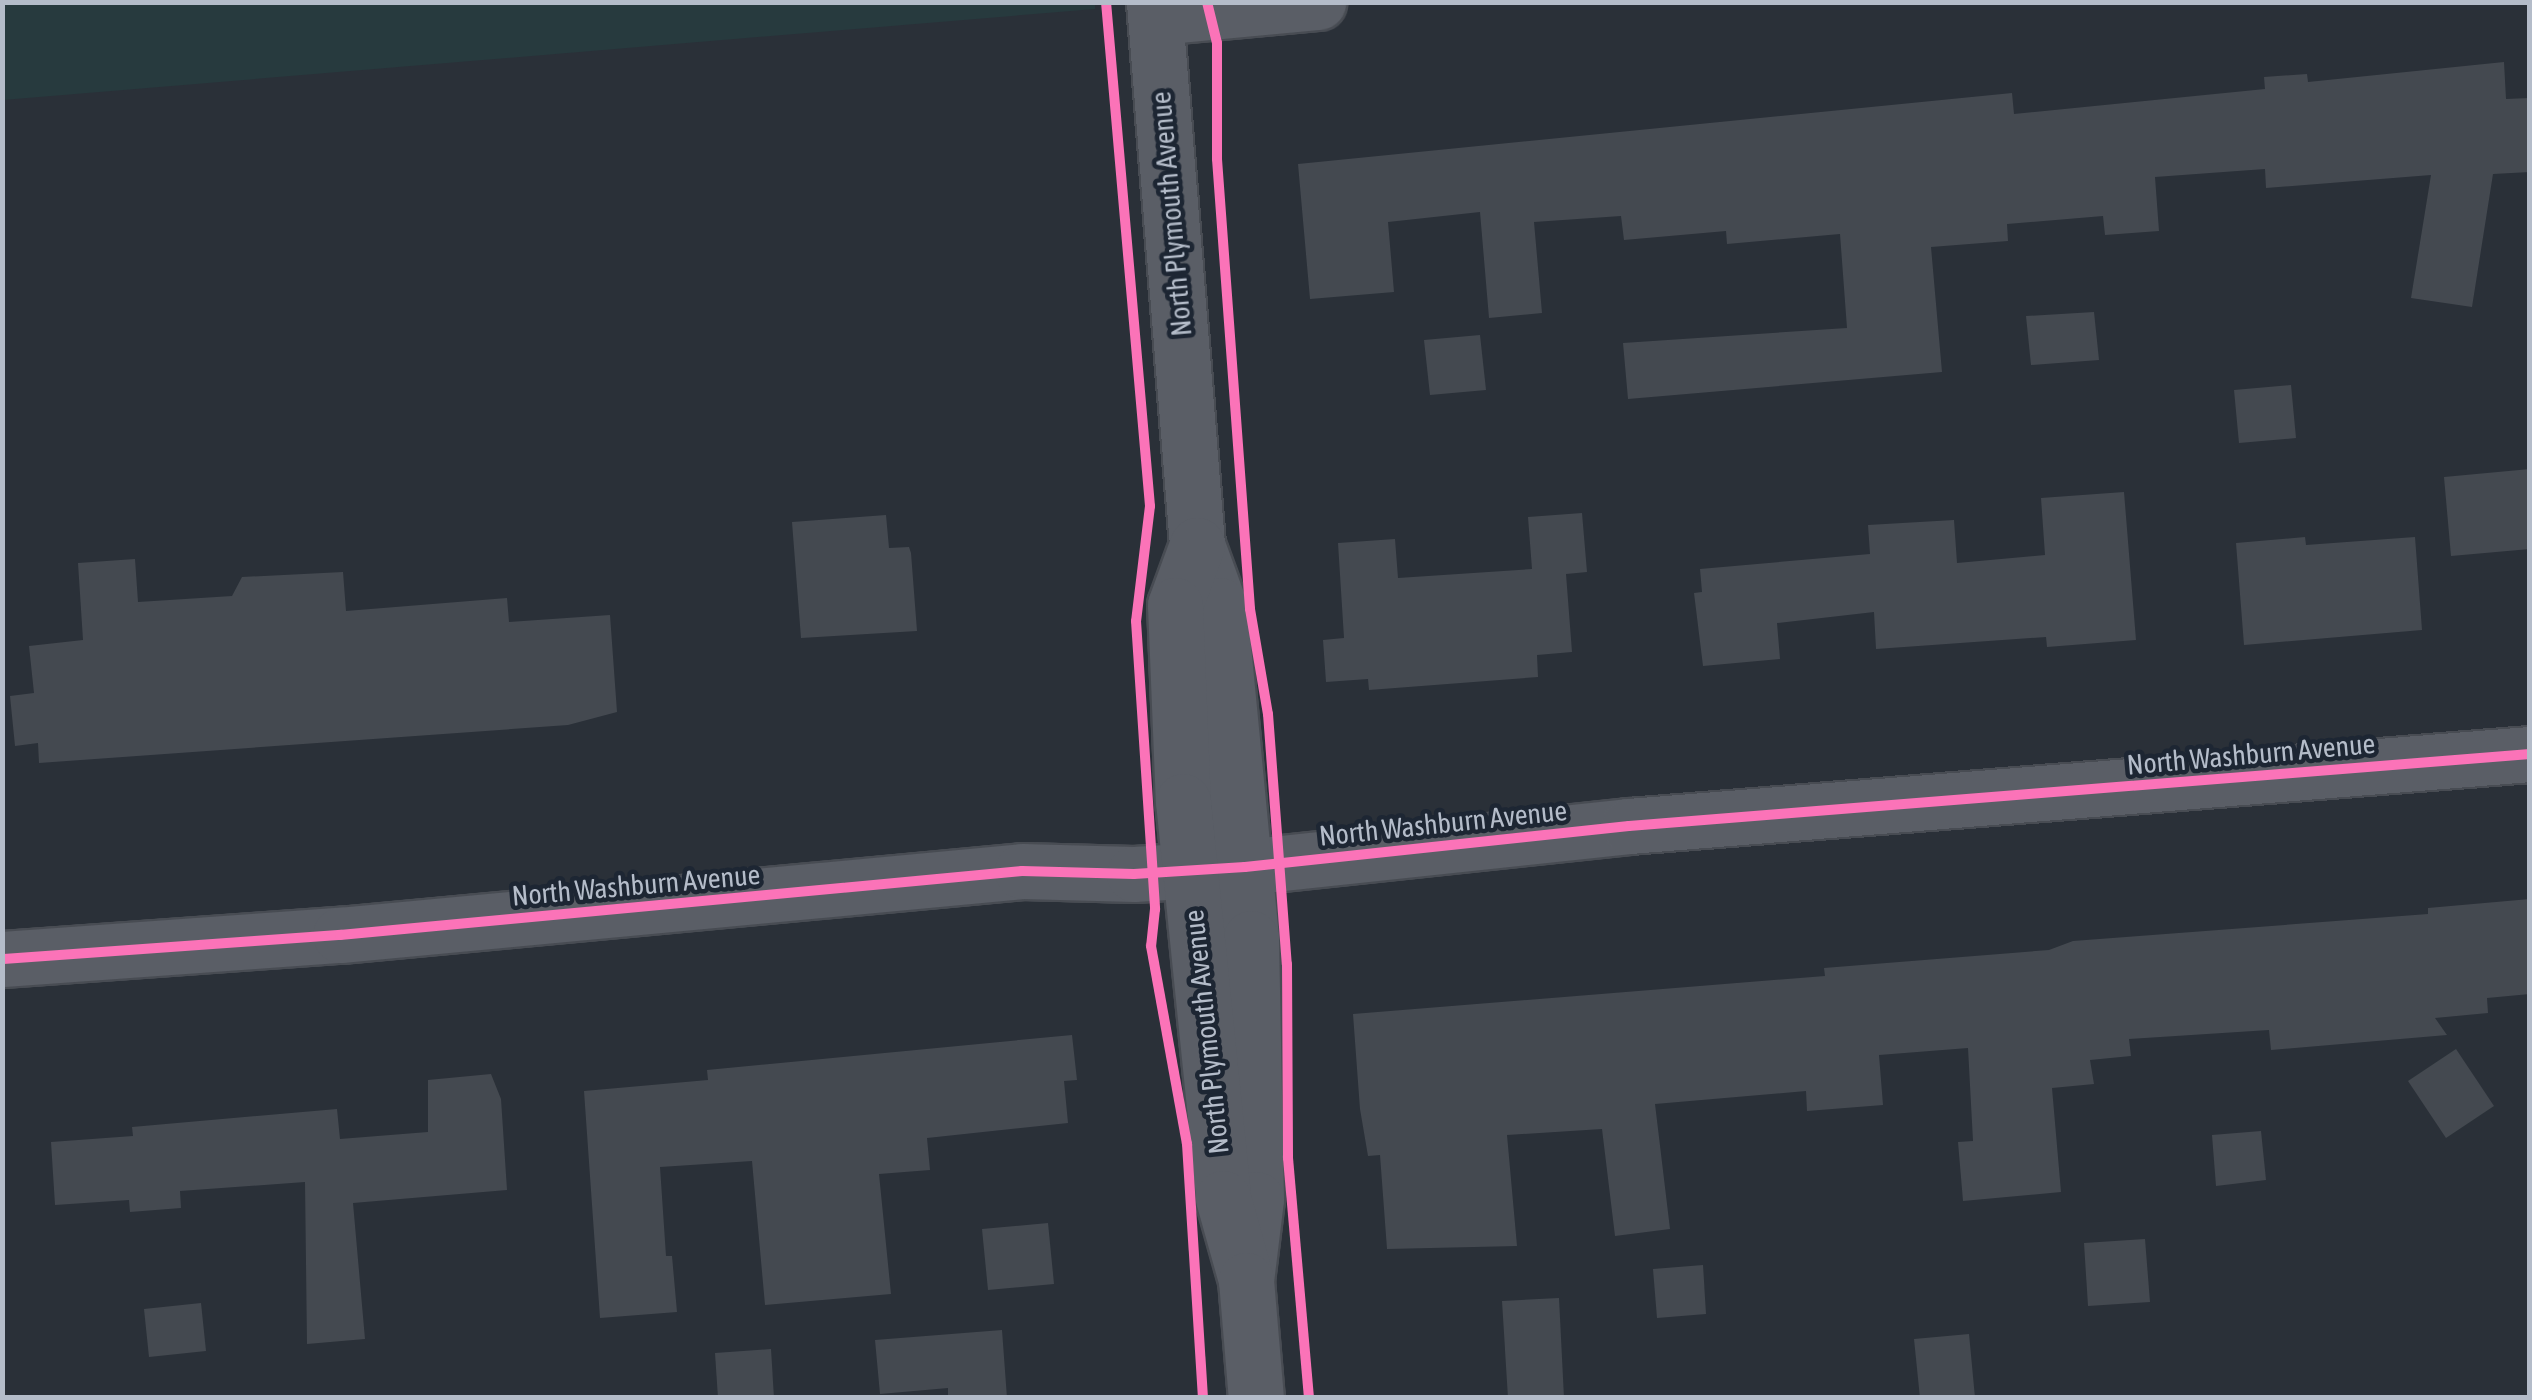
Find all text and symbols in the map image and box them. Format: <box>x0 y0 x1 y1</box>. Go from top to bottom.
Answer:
street label: North Plymouth Avenue <box>1144 90 1198 338</box>
street label: North Washburn Avenue <box>2125 726 2377 782</box>
street label: North Washburn Avenue <box>1317 793 1569 853</box>
street label: North Washburn Avenue <box>510 857 762 913</box>
street label: North Plymouth Avenue <box>1176 908 1236 1156</box>

